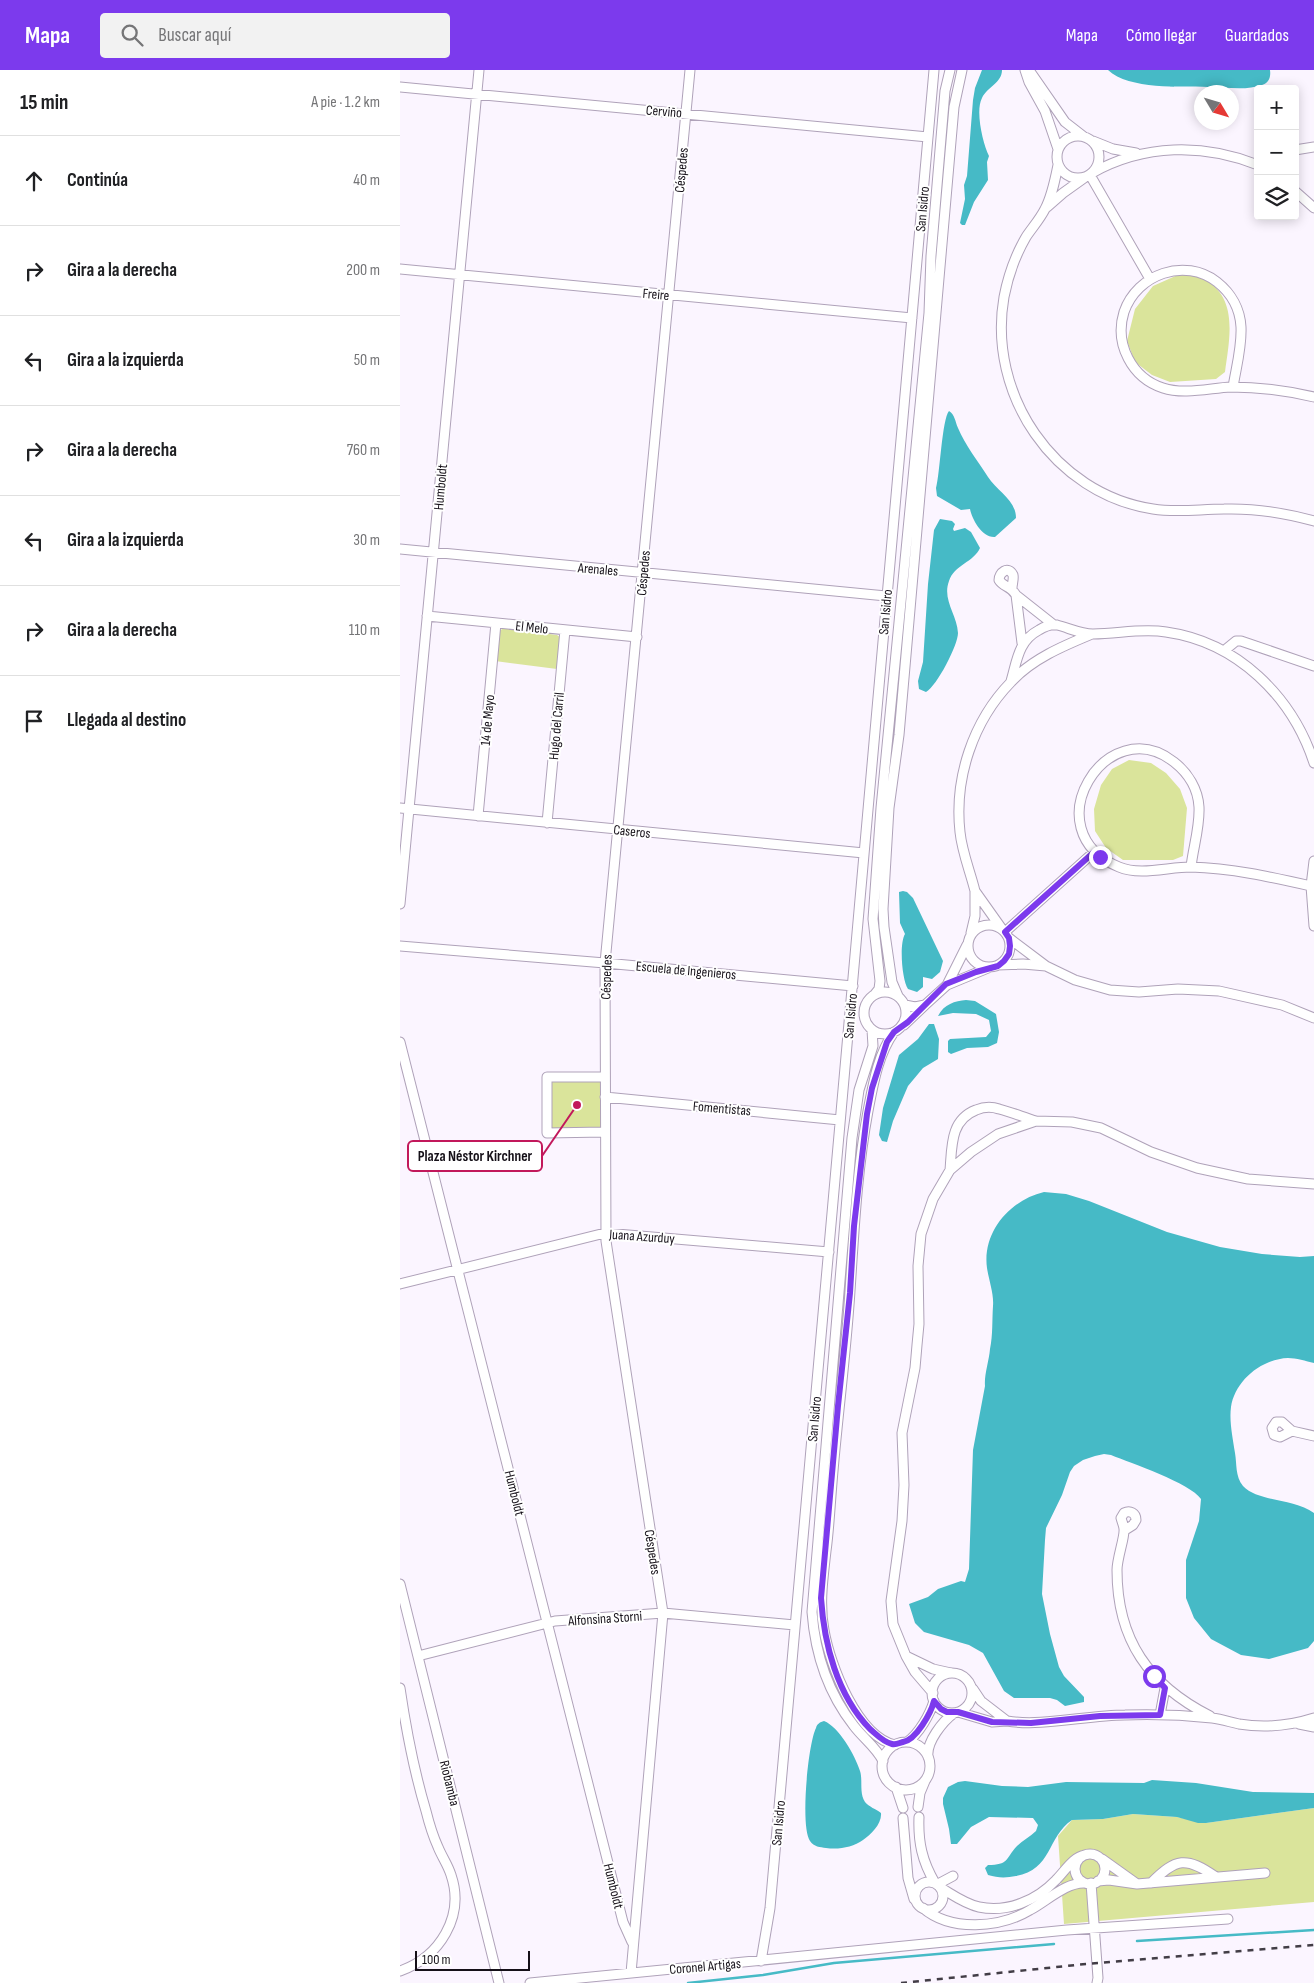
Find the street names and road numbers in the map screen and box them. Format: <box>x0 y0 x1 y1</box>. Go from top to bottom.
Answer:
street label: Cerviño <box>645 101 683 122</box>
street label: Céspedes <box>671 147 692 193</box>
street label: San Isidro <box>912 185 933 232</box>
street label: Freire <box>642 285 670 304</box>
street label: Humboldt <box>430 463 451 511</box>
street label: Céspedes <box>633 550 654 596</box>
street label: Arenales <box>576 559 619 580</box>
street label: San Isidro <box>875 588 896 635</box>
street label: El Melo <box>515 617 549 638</box>
street label: Hugo del Carril <box>545 691 568 761</box>
street label: 14 de Mayo <box>477 694 498 746</box>
street label: Caseros <box>613 821 651 842</box>
street label: Céspedes <box>597 954 616 1000</box>
street label: Escuela de Ingenieros <box>635 958 737 983</box>
street label: San Isidro <box>840 992 861 1039</box>
street label: Fomentistas <box>692 1097 752 1120</box>
street label: Juana Azurduy <box>608 1226 676 1247</box>
street label: San Isidro <box>804 1395 825 1442</box>
street label: Humboldt <box>501 1469 528 1518</box>
street label: Céspedes <box>641 1528 664 1576</box>
street label: Alfonsina Storni <box>566 1607 643 1630</box>
street label: Riobamba <box>436 1759 463 1808</box>
street label: San Isidro <box>768 1799 789 1846</box>
street label: Humboldt <box>600 1862 627 1911</box>
street label: Coronel Artigas <box>669 1955 741 1978</box>

